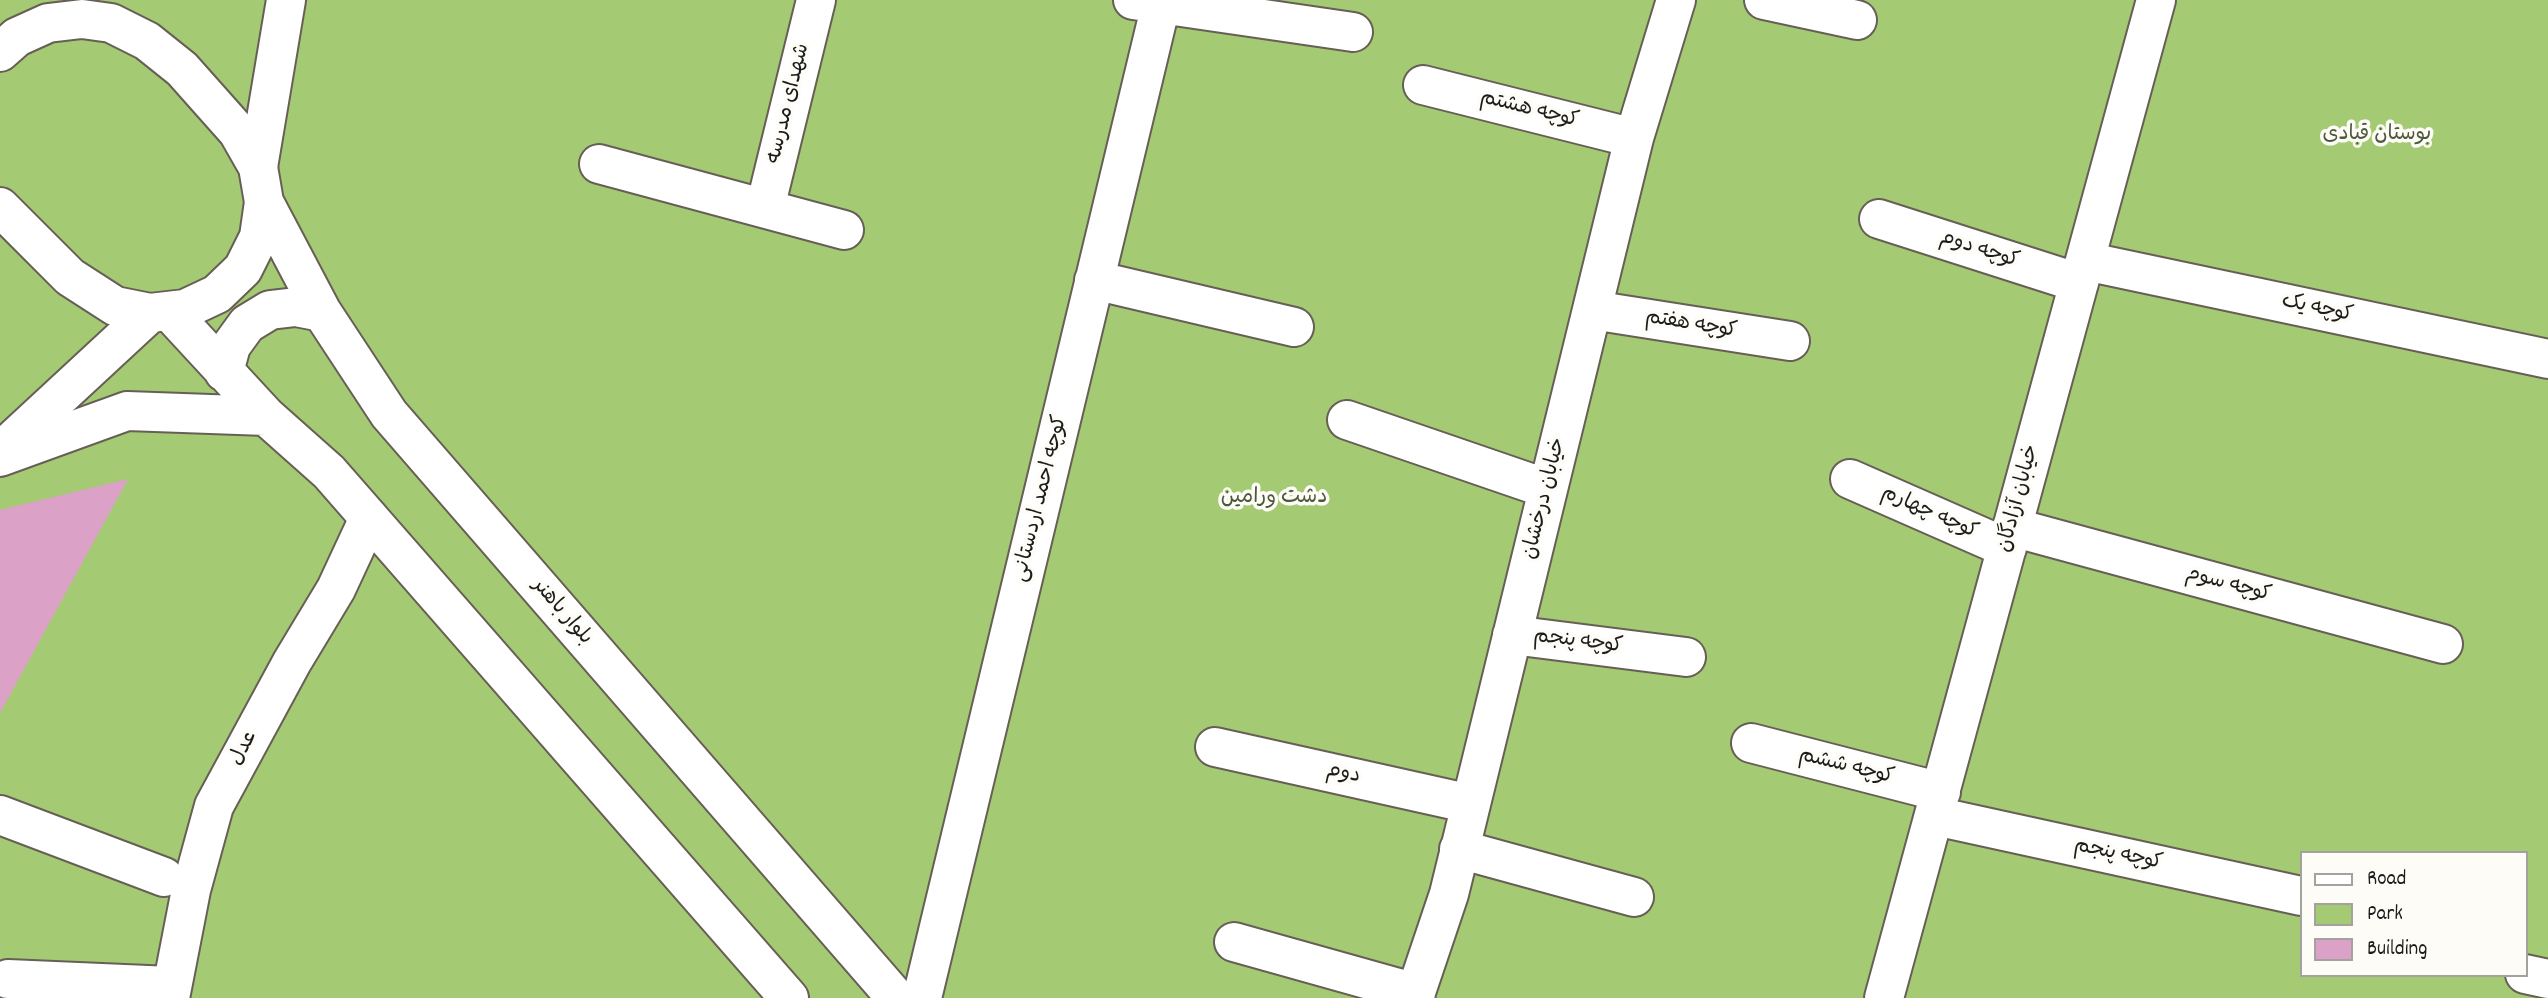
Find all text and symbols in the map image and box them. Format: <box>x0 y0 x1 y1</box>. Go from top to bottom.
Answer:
street label: شهدای مدرسه <box>763 41 817 167</box>
street label: کوچه هشتم <box>1477 87 1581 135</box>
park label: بوستان قبادی <box>2323 123 2431 149</box>
street label: کوچه دوم <box>1936 226 2022 276</box>
street label: کوچه یک <box>2279 290 2355 330</box>
street label: کوچه هفتم <box>1643 306 1739 346</box>
street label: کوچه احمد اردستانی <box>1009 413 1075 585</box>
street label: خیابان درخشان <box>1519 436 1573 562</box>
street label: خیابان آزادگان <box>1994 442 2046 556</box>
street label: کوچه چهارم <box>1877 482 1981 546</box>
park label: دشت ورامین <box>1221 486 1327 512</box>
street label: کوچه سوم <box>2182 563 2274 609</box>
street label: بلوار باهنر <box>525 575 597 651</box>
street label: کوچه پنجم <box>1532 625 1624 661</box>
street label: عدل <box>225 727 265 771</box>
street label: کوچه ششم <box>1796 744 1896 792</box>
street label: دوم <box>1324 759 1362 791</box>
street label: کوچه پنجم <box>2071 834 2165 878</box>
legend <box>2300 851 2527 977</box>
text: Road <box>2367 865 2406 895</box>
text: Park <box>2367 900 2403 930</box>
text: Building <box>2367 935 2427 965</box>

